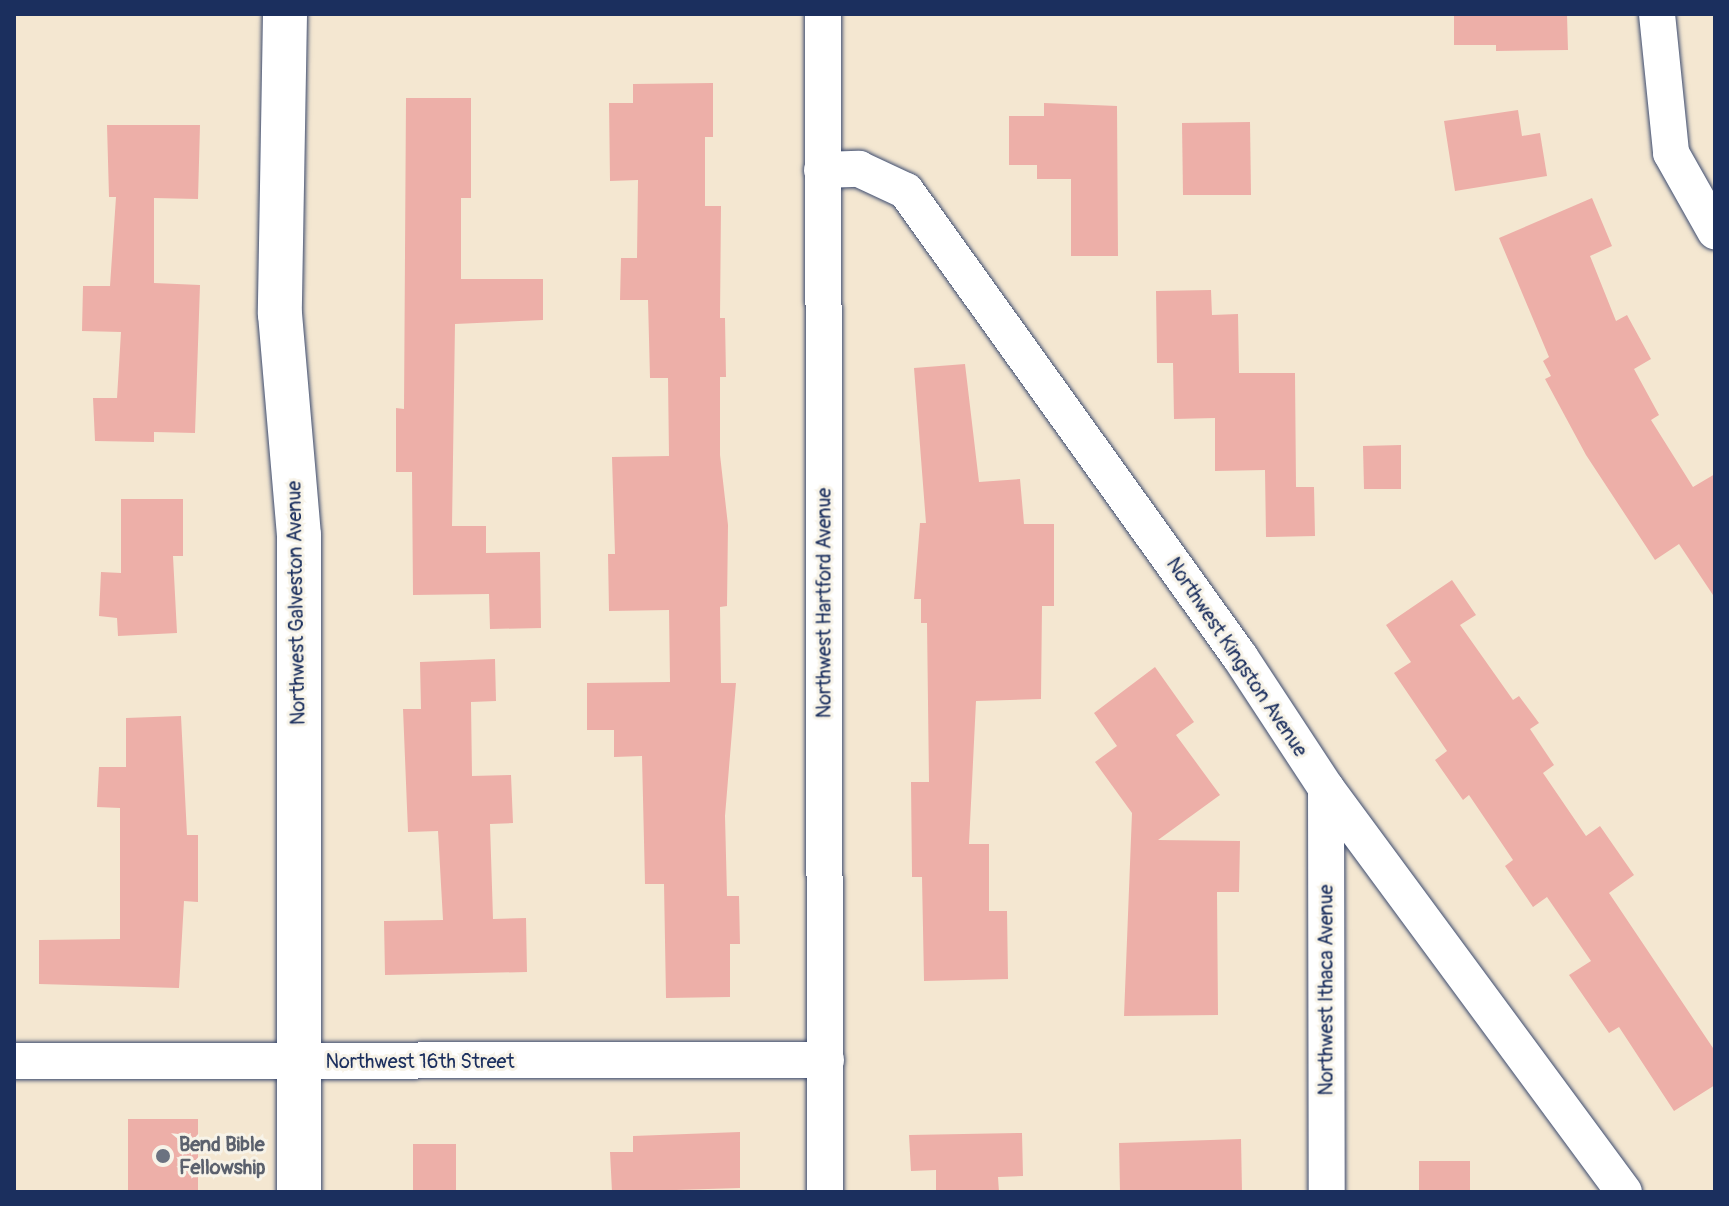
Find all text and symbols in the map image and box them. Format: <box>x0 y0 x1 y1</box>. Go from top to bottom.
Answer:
street label: Northwest Galveston Avenue <box>282 481 310 725</box>
street label: Northwest Hartford Avenue <box>812 488 836 718</box>
street label: Northwest Kingston Avenue <box>1161 553 1313 761</box>
street label: Northwest Ithaca Avenue <box>1314 884 1338 1096</box>
street label: Northwest 16th Street <box>325 1049 515 1073</box>
place label: Bend Bible Fellowship <box>179 1132 265 1179</box>
marker: Bend Bible Fellowship <box>154 1147 172 1165</box>

